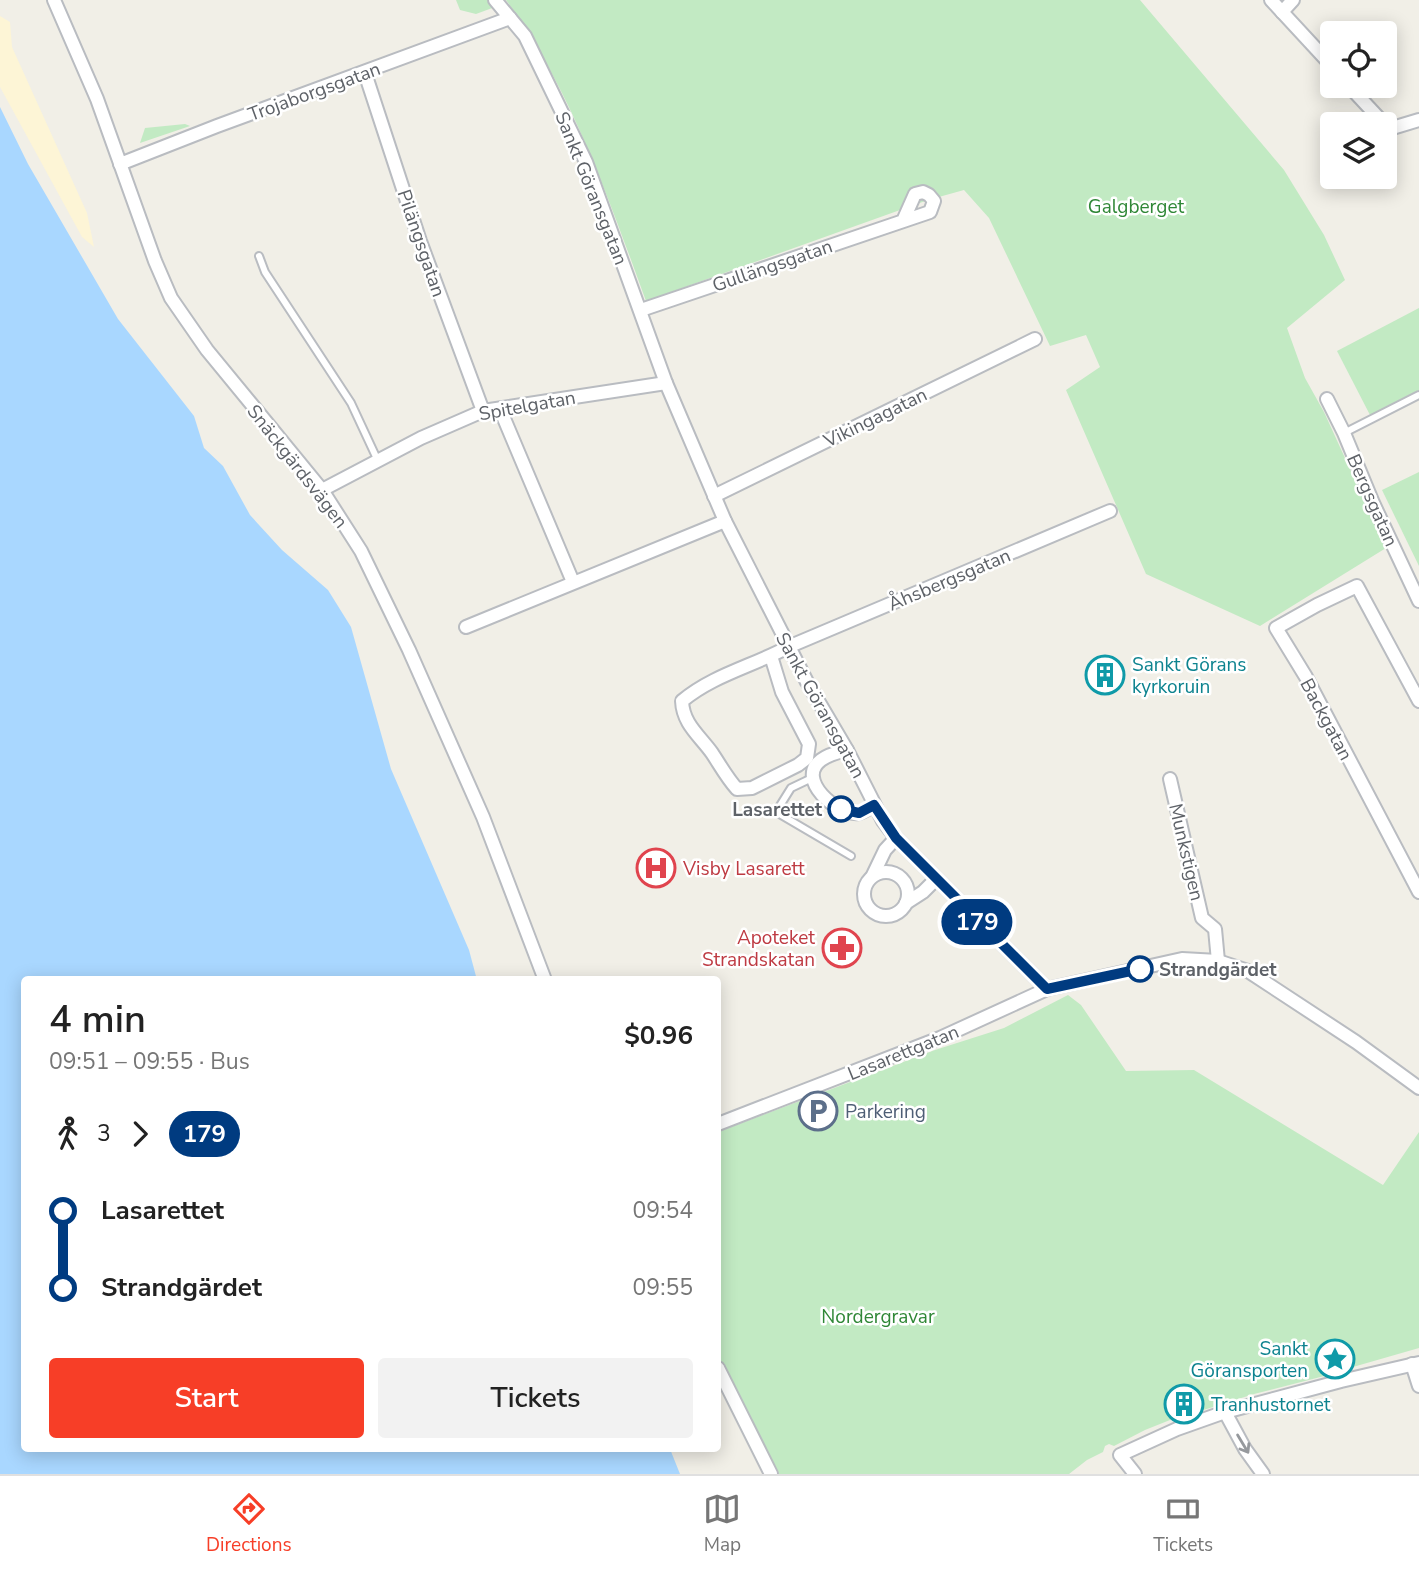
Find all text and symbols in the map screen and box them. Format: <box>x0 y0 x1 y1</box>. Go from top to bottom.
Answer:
map controls <box>1320 21 1397 189</box>
button: locate <box>1320 21 1397 98</box>
street label: Trojaborgsgatan <box>245 56 384 128</box>
street label: Sankt Göransgatan <box>548 108 634 269</box>
button: layers <box>1320 112 1397 189</box>
street label: Pilängsgatan <box>391 186 452 300</box>
park label: Galgberget <box>1088 194 1184 220</box>
street label: Gullängsgatan <box>709 233 836 299</box>
street label: Vikingagatan <box>818 382 932 455</box>
street label: Spitelgatan <box>477 385 578 427</box>
street label: Snäckgärdsvägen <box>241 399 354 534</box>
street label: Bergsgatan <box>1340 450 1404 551</box>
street label: Åhsbergsgatan <box>884 542 1015 617</box>
street label: Sankt Göransgatan <box>769 628 871 783</box>
place label: Sankt Görans kyrkoruin <box>1132 652 1246 700</box>
building icon: Sankt Görans kyrkoruin <box>1084 654 1126 696</box>
street label: Backgatan <box>1294 674 1359 765</box>
marker: Lasarettet <box>828 796 854 822</box>
place label: Lasarettet <box>732 797 823 823</box>
street label: Munkstigen <box>1162 801 1210 903</box>
hospital icon: Visby Lasarett <box>635 847 677 889</box>
place label: Visby Lasarett <box>682 856 805 882</box>
line badge: 179 <box>937 899 1017 945</box>
text: 179 <box>955 906 999 938</box>
place label: Apoteket Strandskatan <box>702 925 815 973</box>
pharmacy icon: Apoteket Strandskatan <box>821 927 863 969</box>
marker: Strandgärdet <box>1127 956 1153 982</box>
place label: Strandgärdet <box>1159 957 1277 983</box>
text: 4 min <box>49 994 146 1045</box>
text: $0.96 <box>624 1018 693 1053</box>
street label: Lasarettgatan <box>844 1019 963 1087</box>
text: 09:51 – 09:55 · Bus <box>49 1046 250 1077</box>
parking icon: Parkering <box>797 1090 839 1132</box>
place label: Parkering <box>845 1099 926 1125</box>
icon: walk <box>49 1115 87 1153</box>
icon: forward <box>121 1115 159 1153</box>
text: 3 <box>97 1118 111 1149</box>
text: 179 <box>183 1118 226 1150</box>
text: Lasarettet <box>101 1193 224 1228</box>
text: 09:54 <box>633 1195 693 1226</box>
text: Strandgärdet <box>101 1270 262 1305</box>
text: 09:55 <box>633 1272 693 1303</box>
park label: Nordergravar <box>821 1304 935 1330</box>
place label: Sankt Göransporten <box>1191 1336 1308 1384</box>
place icon: Sankt Göransporten <box>1314 1338 1356 1380</box>
button: Start <box>49 1358 364 1438</box>
button: Tickets <box>378 1358 693 1438</box>
building icon: Tranhustornet <box>1163 1383 1205 1425</box>
place label: Tranhustornet <box>1211 1392 1331 1418</box>
one-way arrow <box>1236 1433 1250 1453</box>
tab: Directions <box>206 1490 292 1558</box>
tab: Map <box>703 1490 741 1558</box>
tab: Tickets <box>1153 1490 1213 1558</box>

